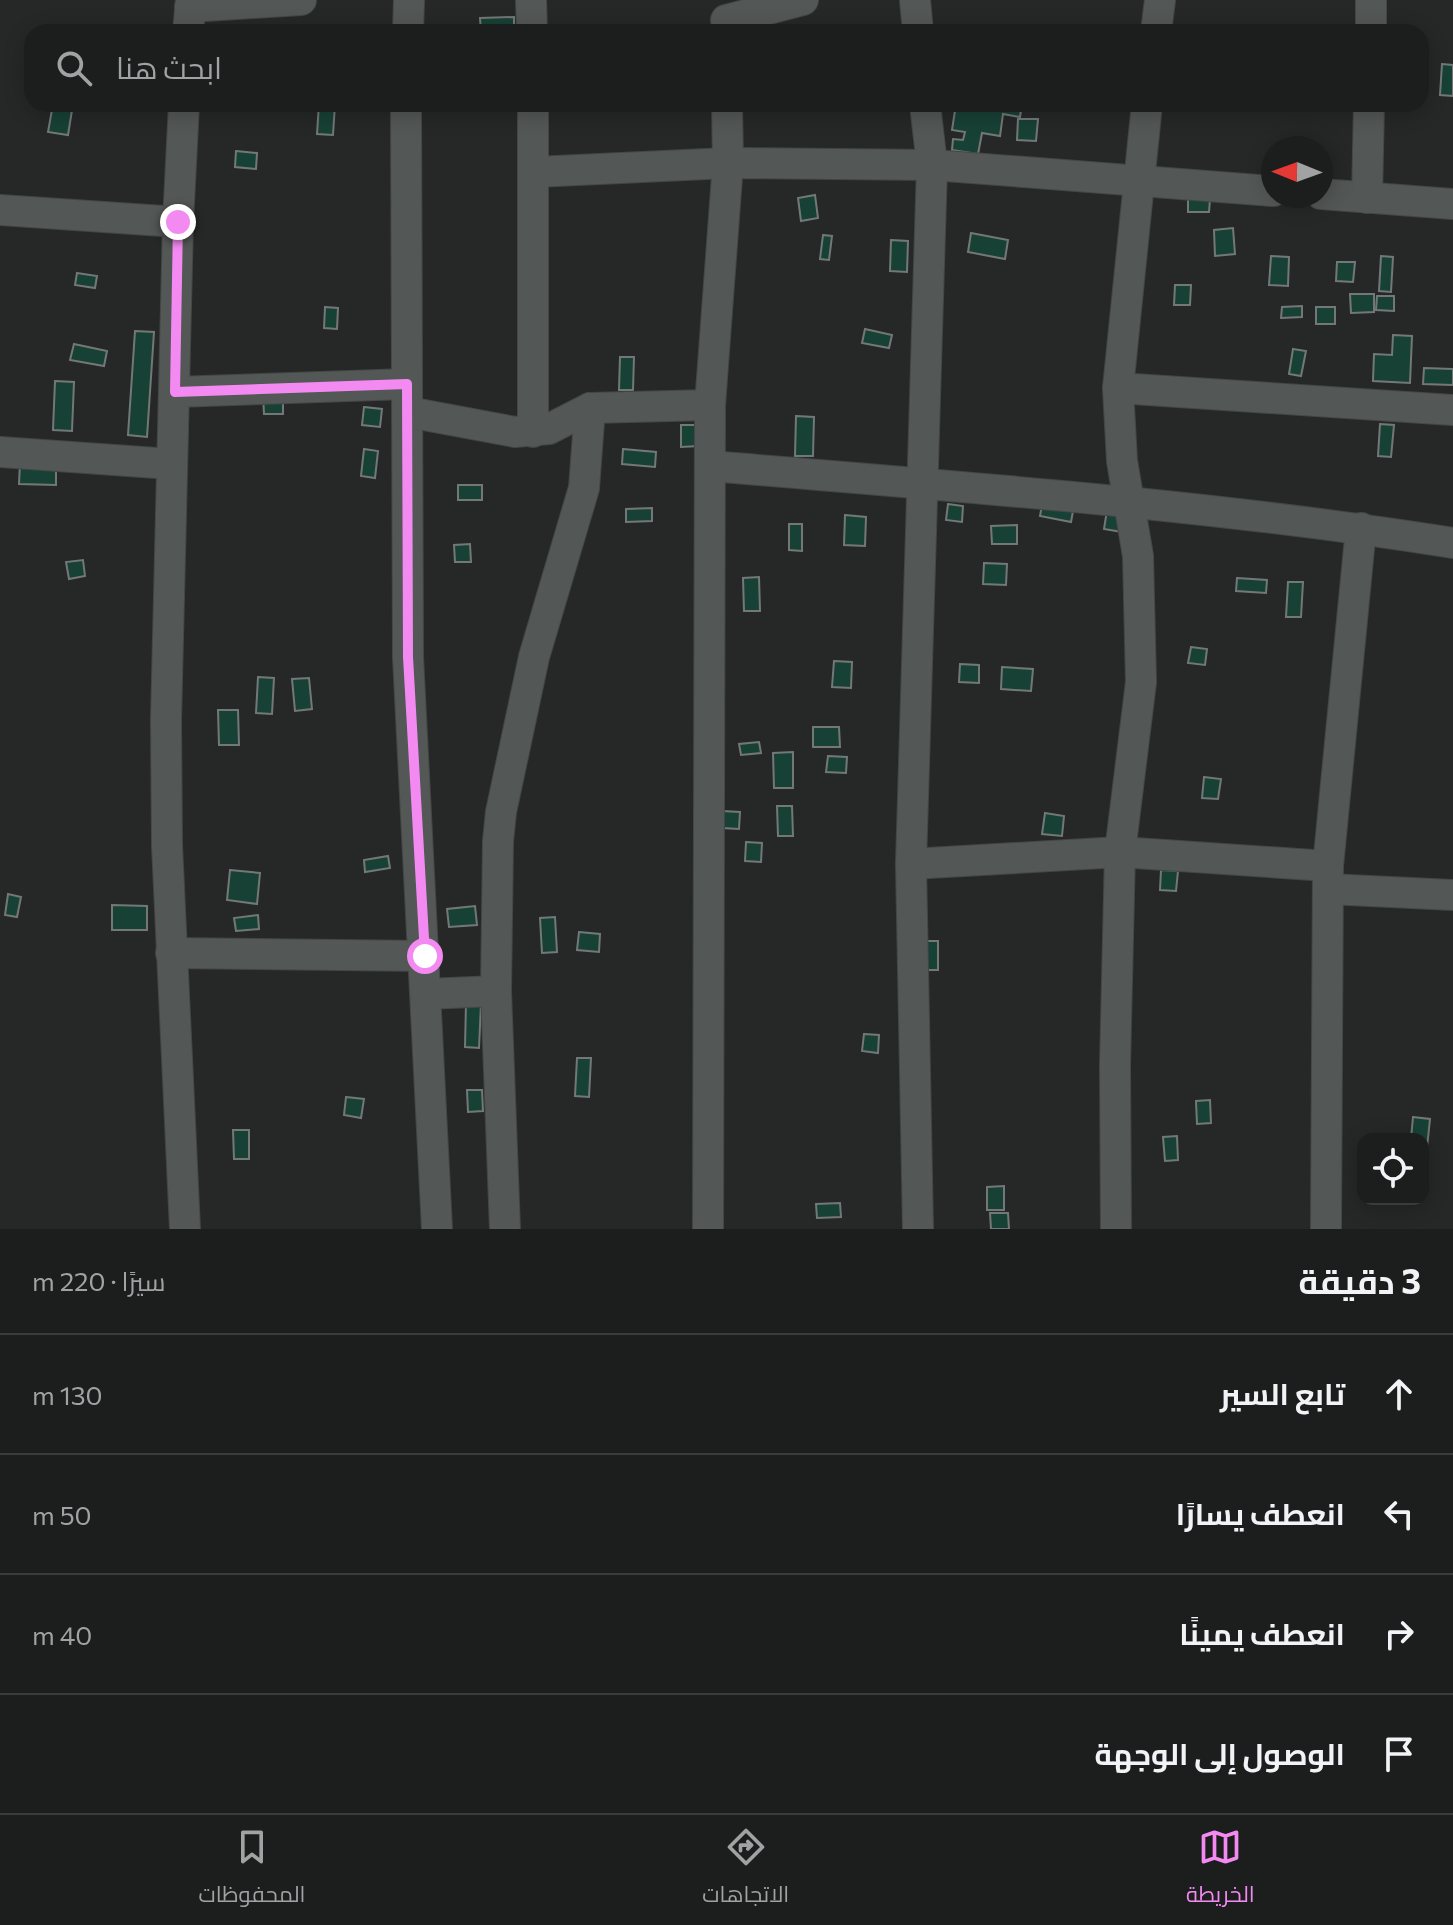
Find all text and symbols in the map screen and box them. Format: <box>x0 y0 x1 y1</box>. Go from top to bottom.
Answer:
search box <box>24 24 1429 112</box>
icon: search <box>52 46 96 90</box>
text: ابحث هنا <box>116 48 222 85</box>
north arrow <box>1261 136 1333 208</box>
route end <box>160 204 196 240</box>
route start <box>407 938 443 974</box>
map controls <box>1357 1133 1429 1205</box>
button: locate <box>1357 1133 1429 1205</box>
text: 3 دقيقة <box>1299 1259 1421 1301</box>
text: سيرًا · 220 m <box>32 1265 165 1296</box>
icon: ahead <box>1377 1372 1421 1416</box>
text: تابع السير <box>1220 1374 1345 1411</box>
text: 130 m <box>32 1379 103 1410</box>
icon: left <box>1377 1492 1421 1536</box>
text: انعطف يسارًا <box>1176 1494 1345 1531</box>
text: 50 m <box>32 1499 92 1530</box>
icon: right <box>1377 1612 1421 1656</box>
text: انعطف يمينًا <box>1179 1614 1345 1651</box>
text: 40 m <box>32 1619 92 1650</box>
icon: arrive <box>1377 1732 1421 1776</box>
text: الوصول إلى الوجهة <box>1095 1734 1345 1771</box>
tab: المحفوظات <box>198 1825 305 1915</box>
tab: الاتجاهات <box>702 1825 789 1915</box>
tab: الخريطة <box>1186 1825 1255 1915</box>

